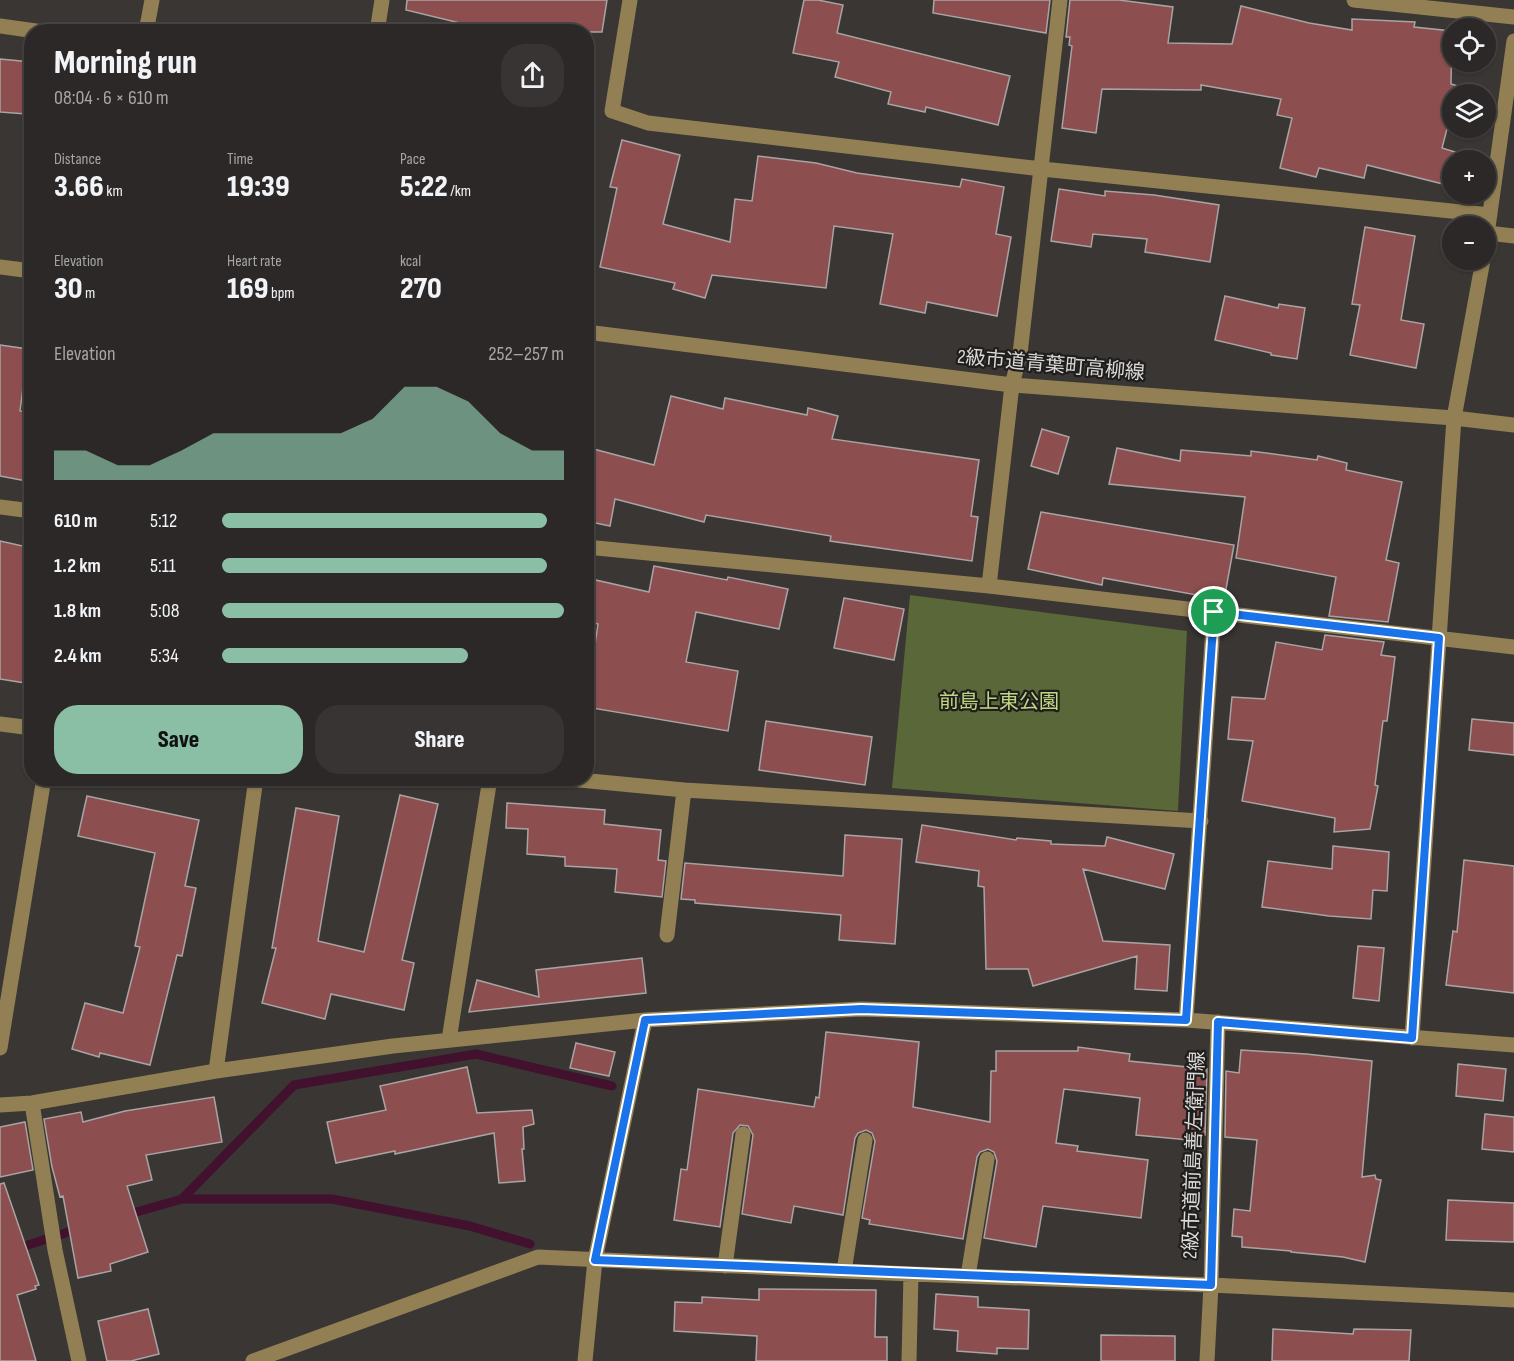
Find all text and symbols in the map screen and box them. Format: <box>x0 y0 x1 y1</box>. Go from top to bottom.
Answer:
map controls <box>1442 18 1496 270</box>
button: locate <box>1442 18 1496 72</box>
text: Morning run <box>54 43 197 83</box>
button: share <box>501 44 564 107</box>
button: layers <box>1442 84 1496 138</box>
text: 08:04 · 6 × 610 m <box>54 86 169 110</box>
text: Distance <box>54 150 101 169</box>
text: Time <box>227 150 253 169</box>
text: Pace <box>400 150 425 169</box>
button: + <box>1442 150 1496 204</box>
text: 3.66 <box>54 169 104 205</box>
text: 19:39 <box>227 169 290 205</box>
text: 5:22 <box>400 169 448 205</box>
text: km <box>104 182 123 201</box>
text: /km <box>448 182 471 201</box>
button: − <box>1442 216 1496 270</box>
text: Elevation <box>54 252 103 271</box>
text: Heart rate <box>227 252 282 271</box>
text: kcal <box>400 252 421 271</box>
text: 30 <box>54 271 83 307</box>
text: 169 <box>227 271 268 307</box>
text: 270 <box>400 271 442 307</box>
text: m <box>83 284 95 303</box>
text: bpm <box>268 284 295 303</box>
text: Elevation <box>54 342 116 366</box>
text: 252–257 m <box>488 342 564 366</box>
street label: 2級市道青葉町高柳線 <box>956 345 1146 385</box>
text: 610 m <box>54 509 97 533</box>
text: 5:12 <box>150 509 177 533</box>
text: 1.2 km <box>54 554 101 578</box>
text: 5:11 <box>150 554 176 578</box>
pin <box>1188 586 1239 637</box>
icon: arrive <box>1197 595 1230 628</box>
text: 1.8 km <box>54 599 101 623</box>
text: 5:08 <box>150 599 179 623</box>
text: 2.4 km <box>54 644 102 668</box>
text: 5:34 <box>150 644 179 668</box>
park label: 前島上東公園 <box>939 690 1059 714</box>
button: Save <box>54 705 303 774</box>
button: Share <box>315 705 564 774</box>
street label: 2級市道前島善左衛門線 <box>1178 1051 1210 1259</box>

